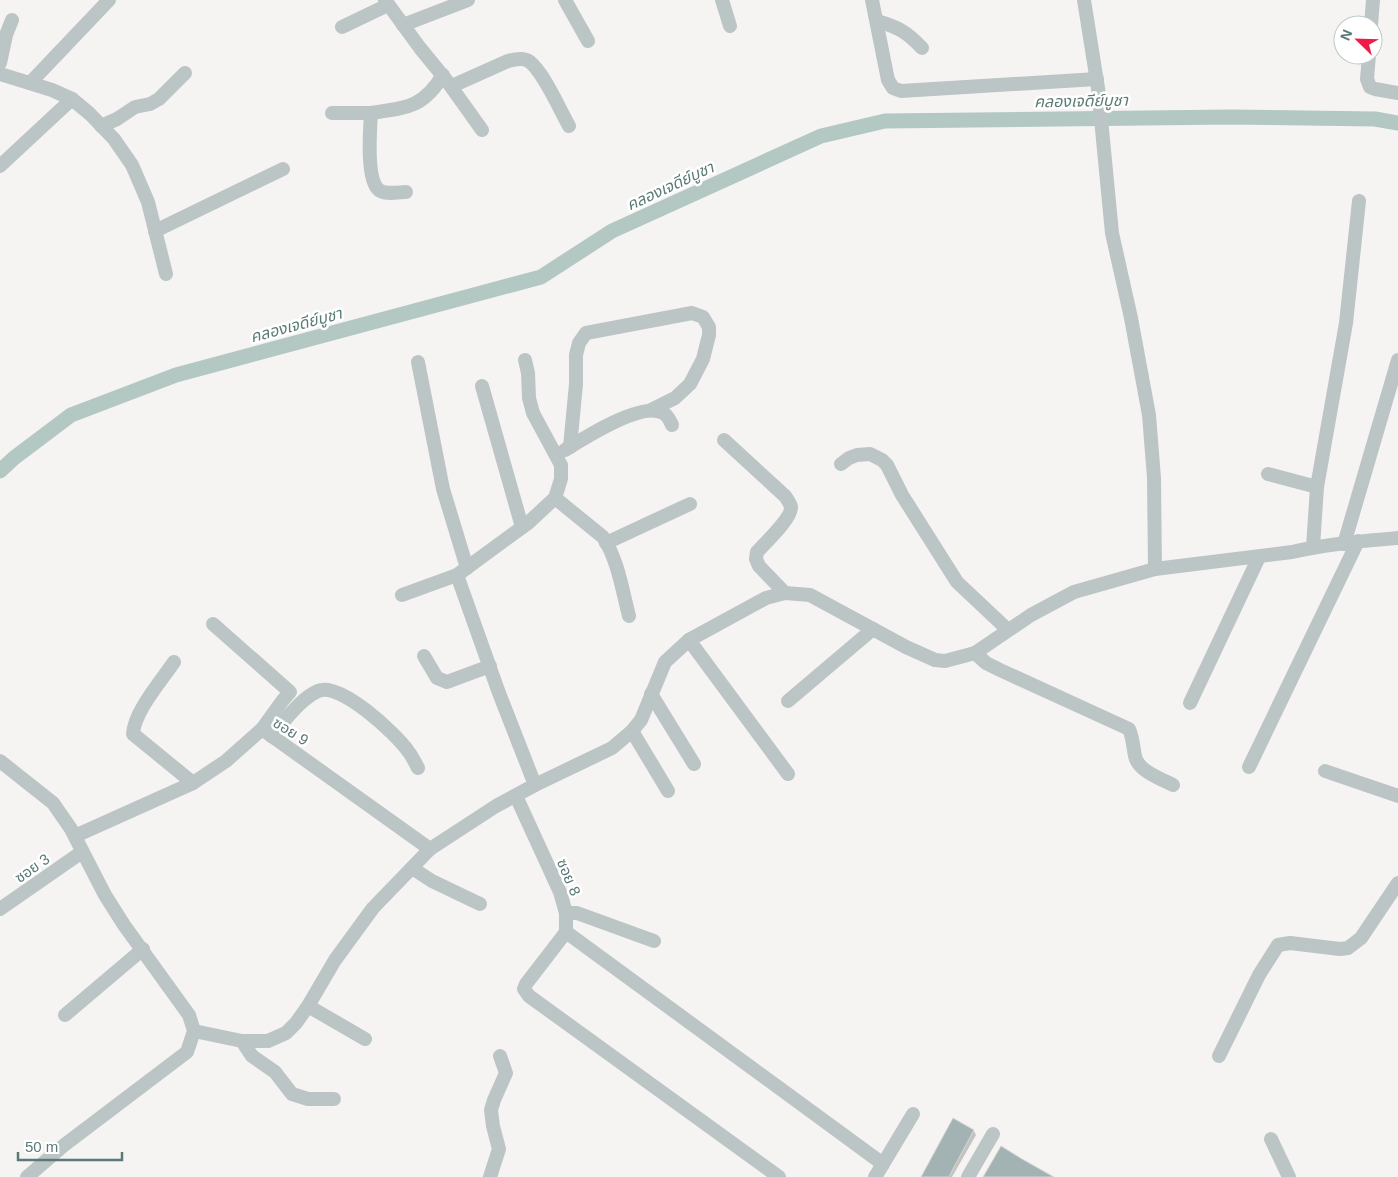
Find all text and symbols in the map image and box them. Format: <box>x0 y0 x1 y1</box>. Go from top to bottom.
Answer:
north arrow <box>1333 15 1383 65</box>
text: N <box>1337 27 1355 43</box>
water label: คลองเจดีย์บูชา <box>1034 92 1130 112</box>
water label: คลองเจดีย์บูชา <box>624 158 718 215</box>
water label: คลองเจดีย์บูชา <box>248 304 345 347</box>
street label: ซอย 9 <box>270 714 312 748</box>
street label: ซอย 3 <box>11 850 53 886</box>
street label: ซอย 8 <box>554 856 584 898</box>
scale bar <box>18 1130 121 1162</box>
text: 50 m <box>25 1138 58 1155</box>

